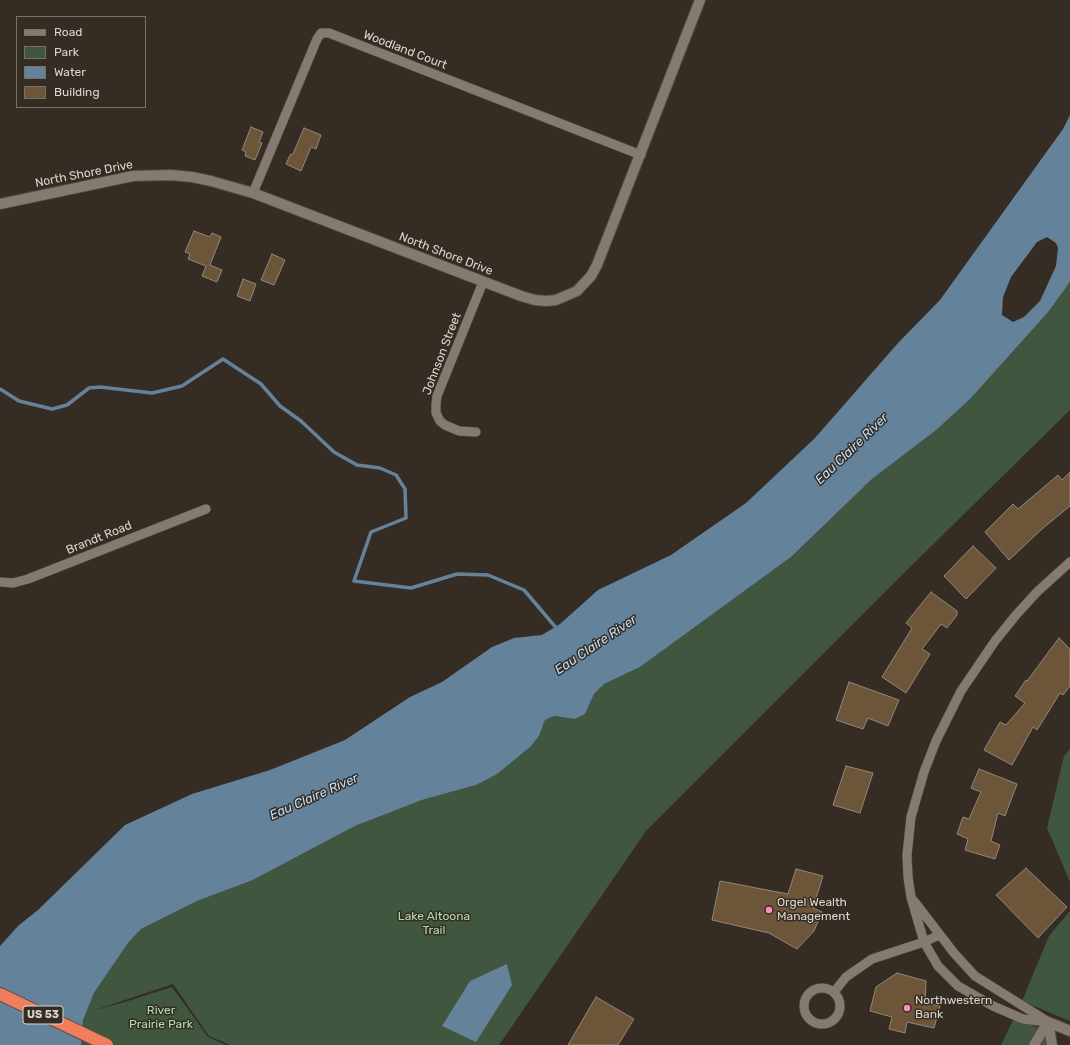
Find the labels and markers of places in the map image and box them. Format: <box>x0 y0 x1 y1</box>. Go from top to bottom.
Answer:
place label: Orgel Wealth Management <box>777 896 850 924</box>
marker: Orgel Wealth Management <box>764 905 774 915</box>
place label: Northwestern Bank <box>915 994 992 1022</box>
marker: Northwestern Bank <box>902 1003 912 1013</box>

